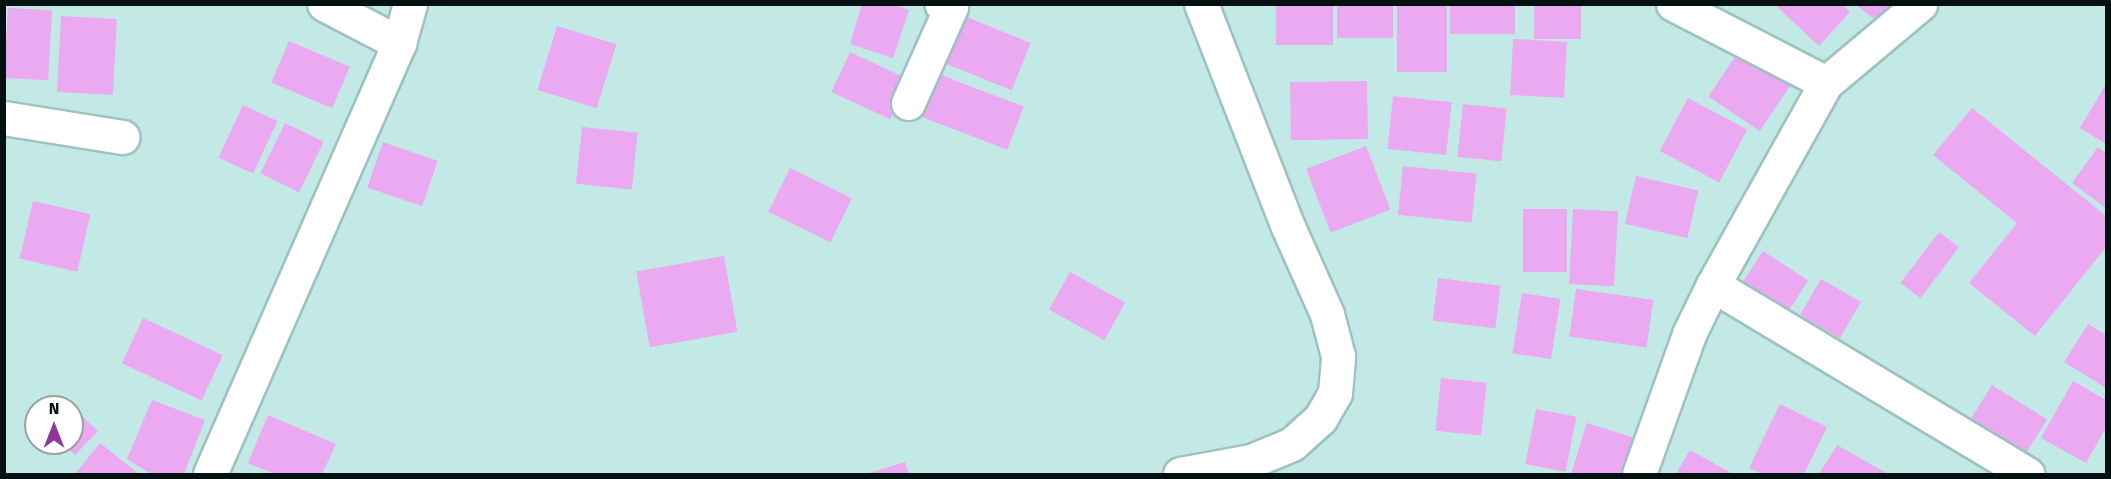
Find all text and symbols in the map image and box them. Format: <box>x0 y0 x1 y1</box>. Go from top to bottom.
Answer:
north arrow <box>24 395 84 455</box>
text: N <box>49 399 59 418</box>

